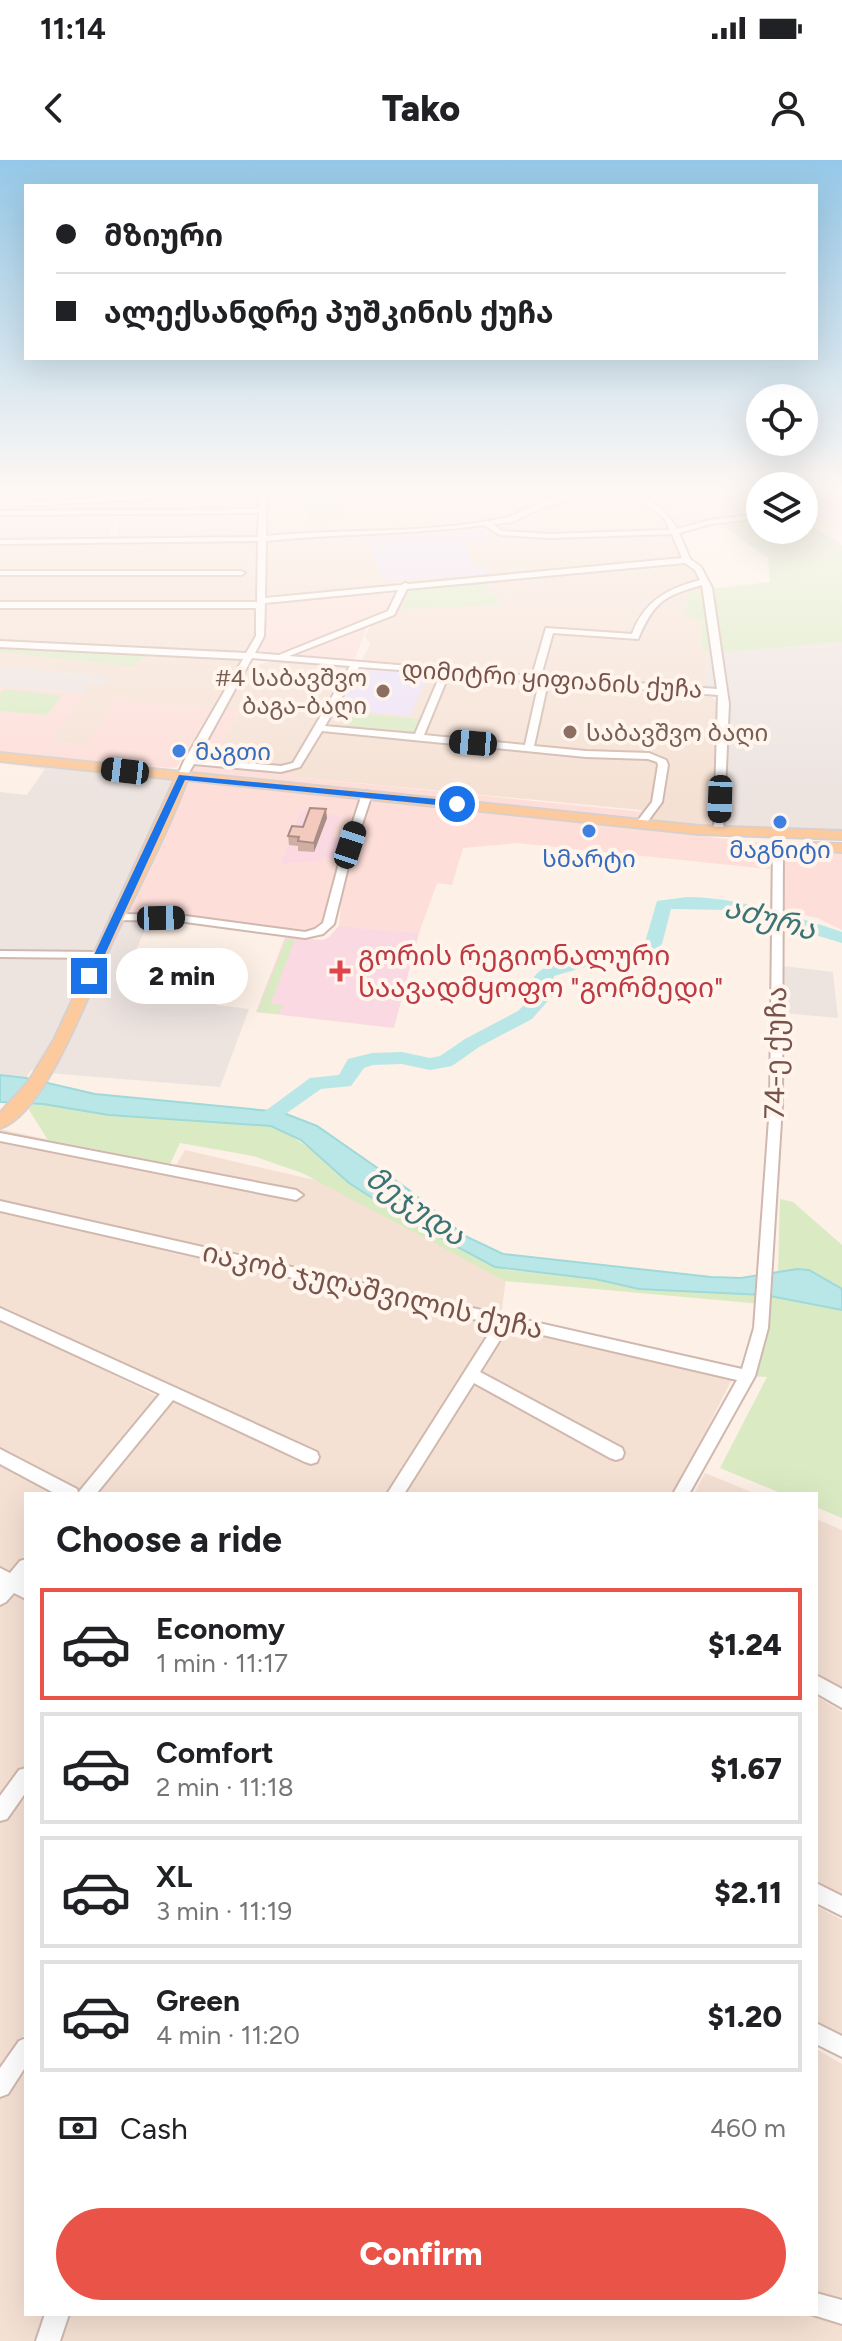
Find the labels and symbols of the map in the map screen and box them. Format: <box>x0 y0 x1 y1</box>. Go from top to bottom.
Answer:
street label: დიმიტრი ყიფიანის ქუჩა <box>401 654 703 704</box>
place label: #4 საბავშვო ბაგა-ბაღი <box>215 663 367 721</box>
marker: #4 საბავშვო ბაგა-ბაღი <box>374 682 392 700</box>
place label: საბავშვო ბაღი <box>586 718 768 748</box>
marker: საბავშვო ბაღი <box>561 723 579 741</box>
car <box>448 729 498 757</box>
place label: მაგთი <box>195 737 271 766</box>
marker: მაგთი <box>170 742 188 760</box>
car <box>100 756 150 786</box>
car <box>707 775 733 823</box>
route start <box>439 786 475 822</box>
marker: მაგნიტი <box>771 813 789 831</box>
car <box>331 818 369 872</box>
marker: სმარტი <box>580 822 598 840</box>
place label: მაგნიტი <box>729 835 831 864</box>
place label: სმარტი <box>542 844 636 873</box>
water label: აძურა <box>720 888 820 948</box>
car <box>137 906 185 930</box>
place label: გორის რეგიონალური საავადმყოფო "გორმედი" <box>358 938 723 1004</box>
callout: 2 min <box>117 948 249 1004</box>
route end <box>71 958 107 994</box>
marker: გორის რეგიონალური საავადმყოფო "გორმედი" <box>329 960 351 982</box>
street label: 74-ე ქუჩა <box>757 986 793 1120</box>
water label: მეჯუდა <box>359 1158 473 1254</box>
street label: იაკობ ჯუღაშვილის ქუჩა <box>199 1234 547 1346</box>

